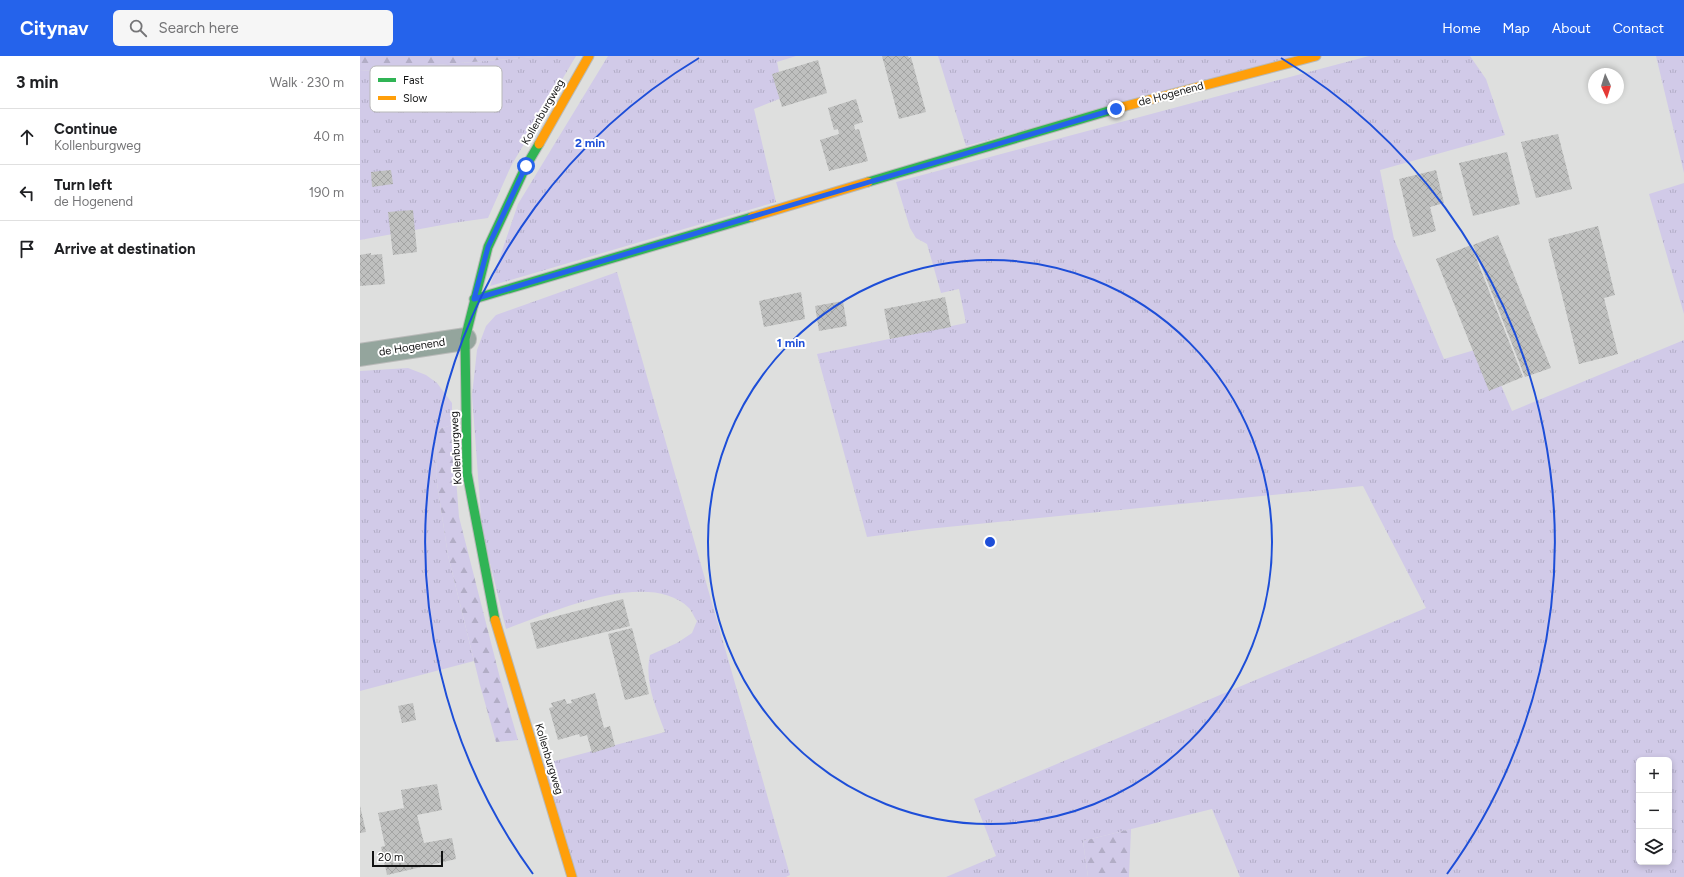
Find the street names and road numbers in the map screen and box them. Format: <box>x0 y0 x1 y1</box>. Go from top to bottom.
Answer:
street label: Kollenburgweg <box>519 77 567 147</box>
street label: de Hogenend <box>1137 79 1205 109</box>
street label: de Hogenend <box>378 335 446 359</box>
street label: Kollenburgweg <box>448 411 464 485</box>
street label: Kollenburgweg <box>532 722 566 796</box>

